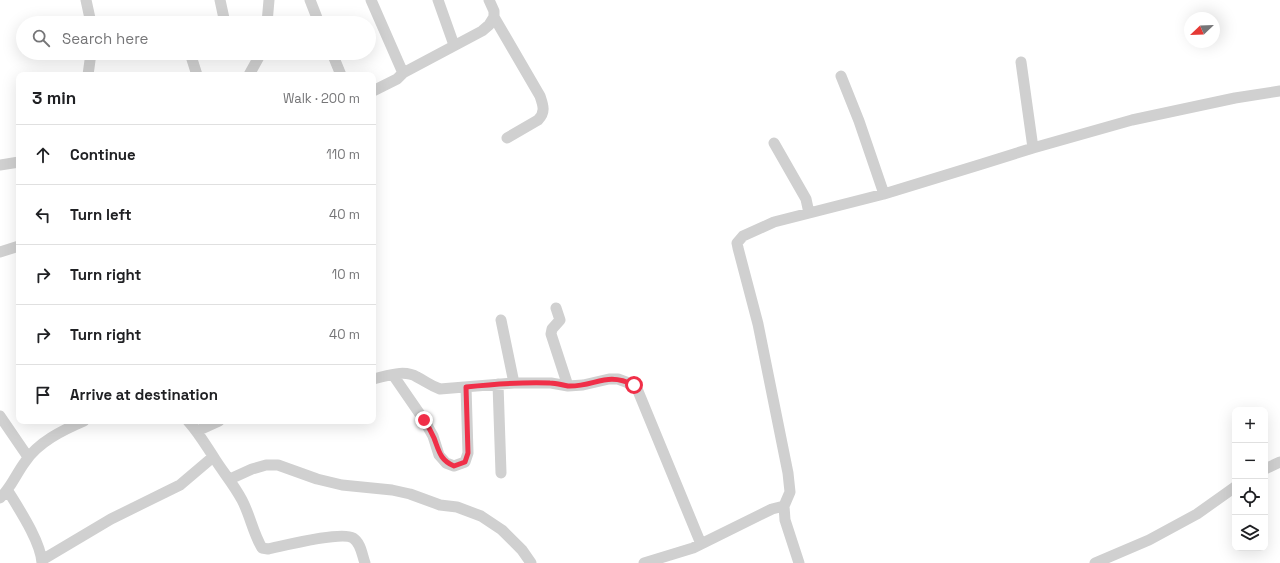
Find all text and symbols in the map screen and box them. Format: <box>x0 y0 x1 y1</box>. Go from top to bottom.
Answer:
north arrow <box>1184 12 1220 48</box>
search box <box>16 16 376 60</box>
icon: search <box>30 27 52 49</box>
text: Search here <box>62 29 148 48</box>
text: 3 min <box>32 87 76 109</box>
text: Walk · 200 m <box>283 90 360 107</box>
icon: ahead <box>32 144 54 166</box>
text: Continue <box>70 145 136 164</box>
text: 110 m <box>326 146 360 163</box>
icon: left <box>32 204 54 226</box>
text: Turn left <box>70 205 132 224</box>
text: 40 m <box>329 206 360 223</box>
icon: right <box>32 264 54 286</box>
text: Turn right <box>70 265 141 284</box>
text: 10 m <box>332 266 360 283</box>
icon: right <box>32 324 54 346</box>
text: Turn right <box>70 325 141 344</box>
text: 40 m <box>329 326 360 343</box>
route start <box>625 376 643 394</box>
icon: arrive <box>32 384 54 406</box>
text: Arrive at destination <box>70 385 218 404</box>
map controls <box>1232 407 1268 551</box>
button: + <box>1232 407 1268 443</box>
route end <box>415 411 433 429</box>
button: − <box>1232 443 1268 479</box>
button: locate <box>1232 479 1268 515</box>
button: layers <box>1232 515 1268 551</box>

